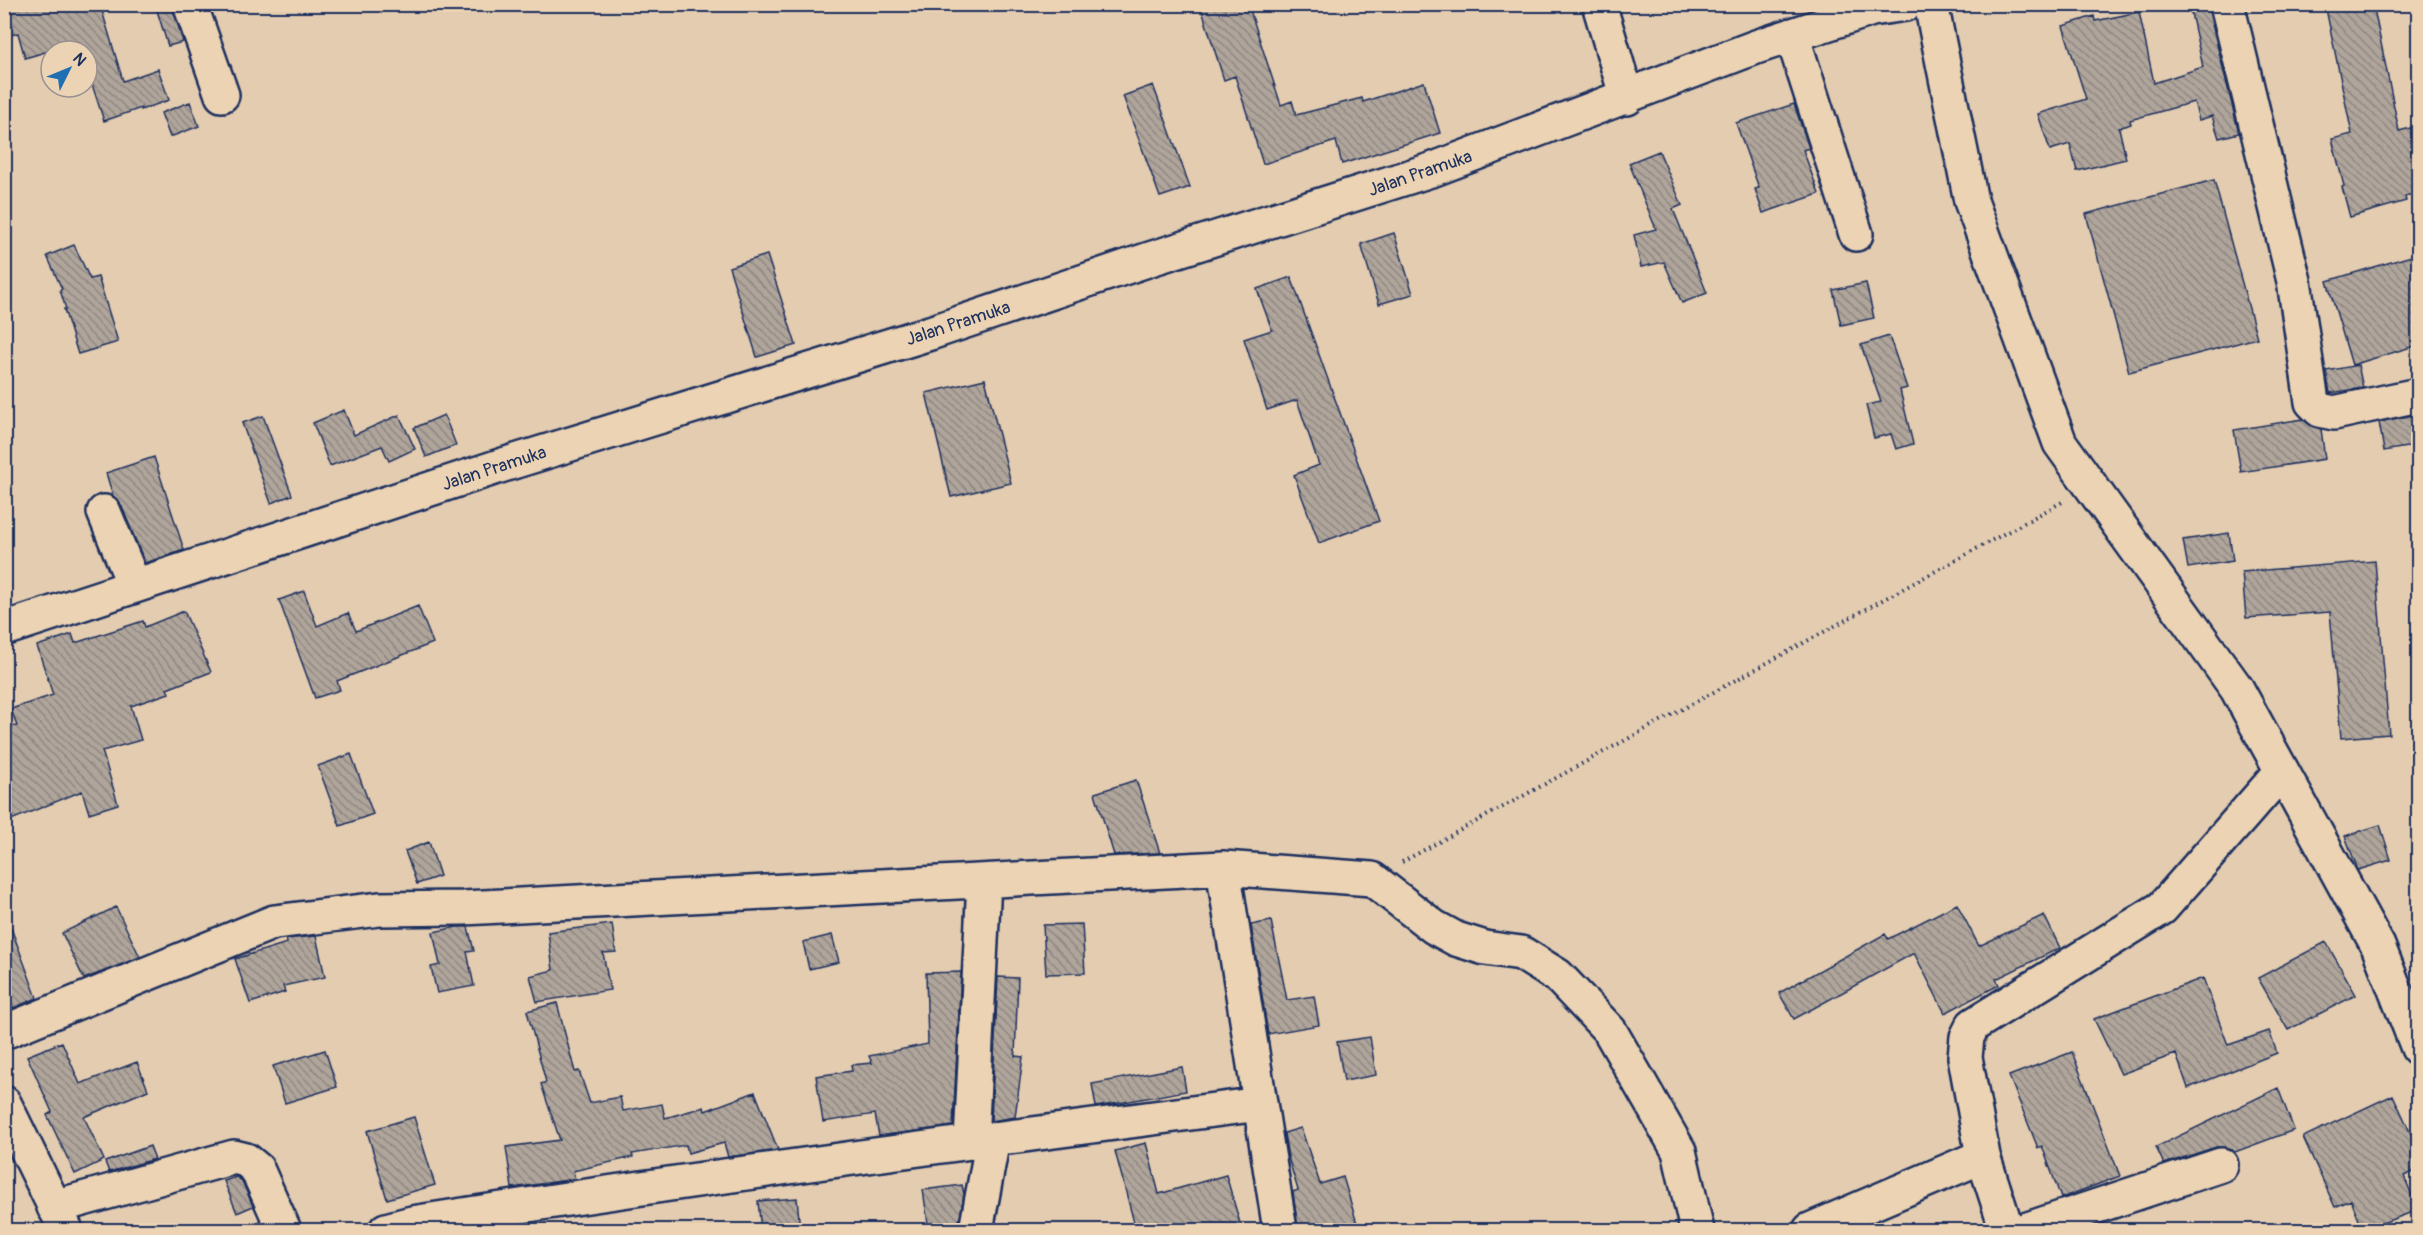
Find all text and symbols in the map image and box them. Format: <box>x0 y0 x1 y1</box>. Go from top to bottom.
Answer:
north arrow <box>39 39 99 99</box>
text: N <box>68 49 90 70</box>
street label: Jalan Pramuka <box>1365 145 1475 202</box>
street label: Jalan Pramuka <box>903 296 1013 351</box>
street label: Jalan Pramuka <box>439 441 549 496</box>

